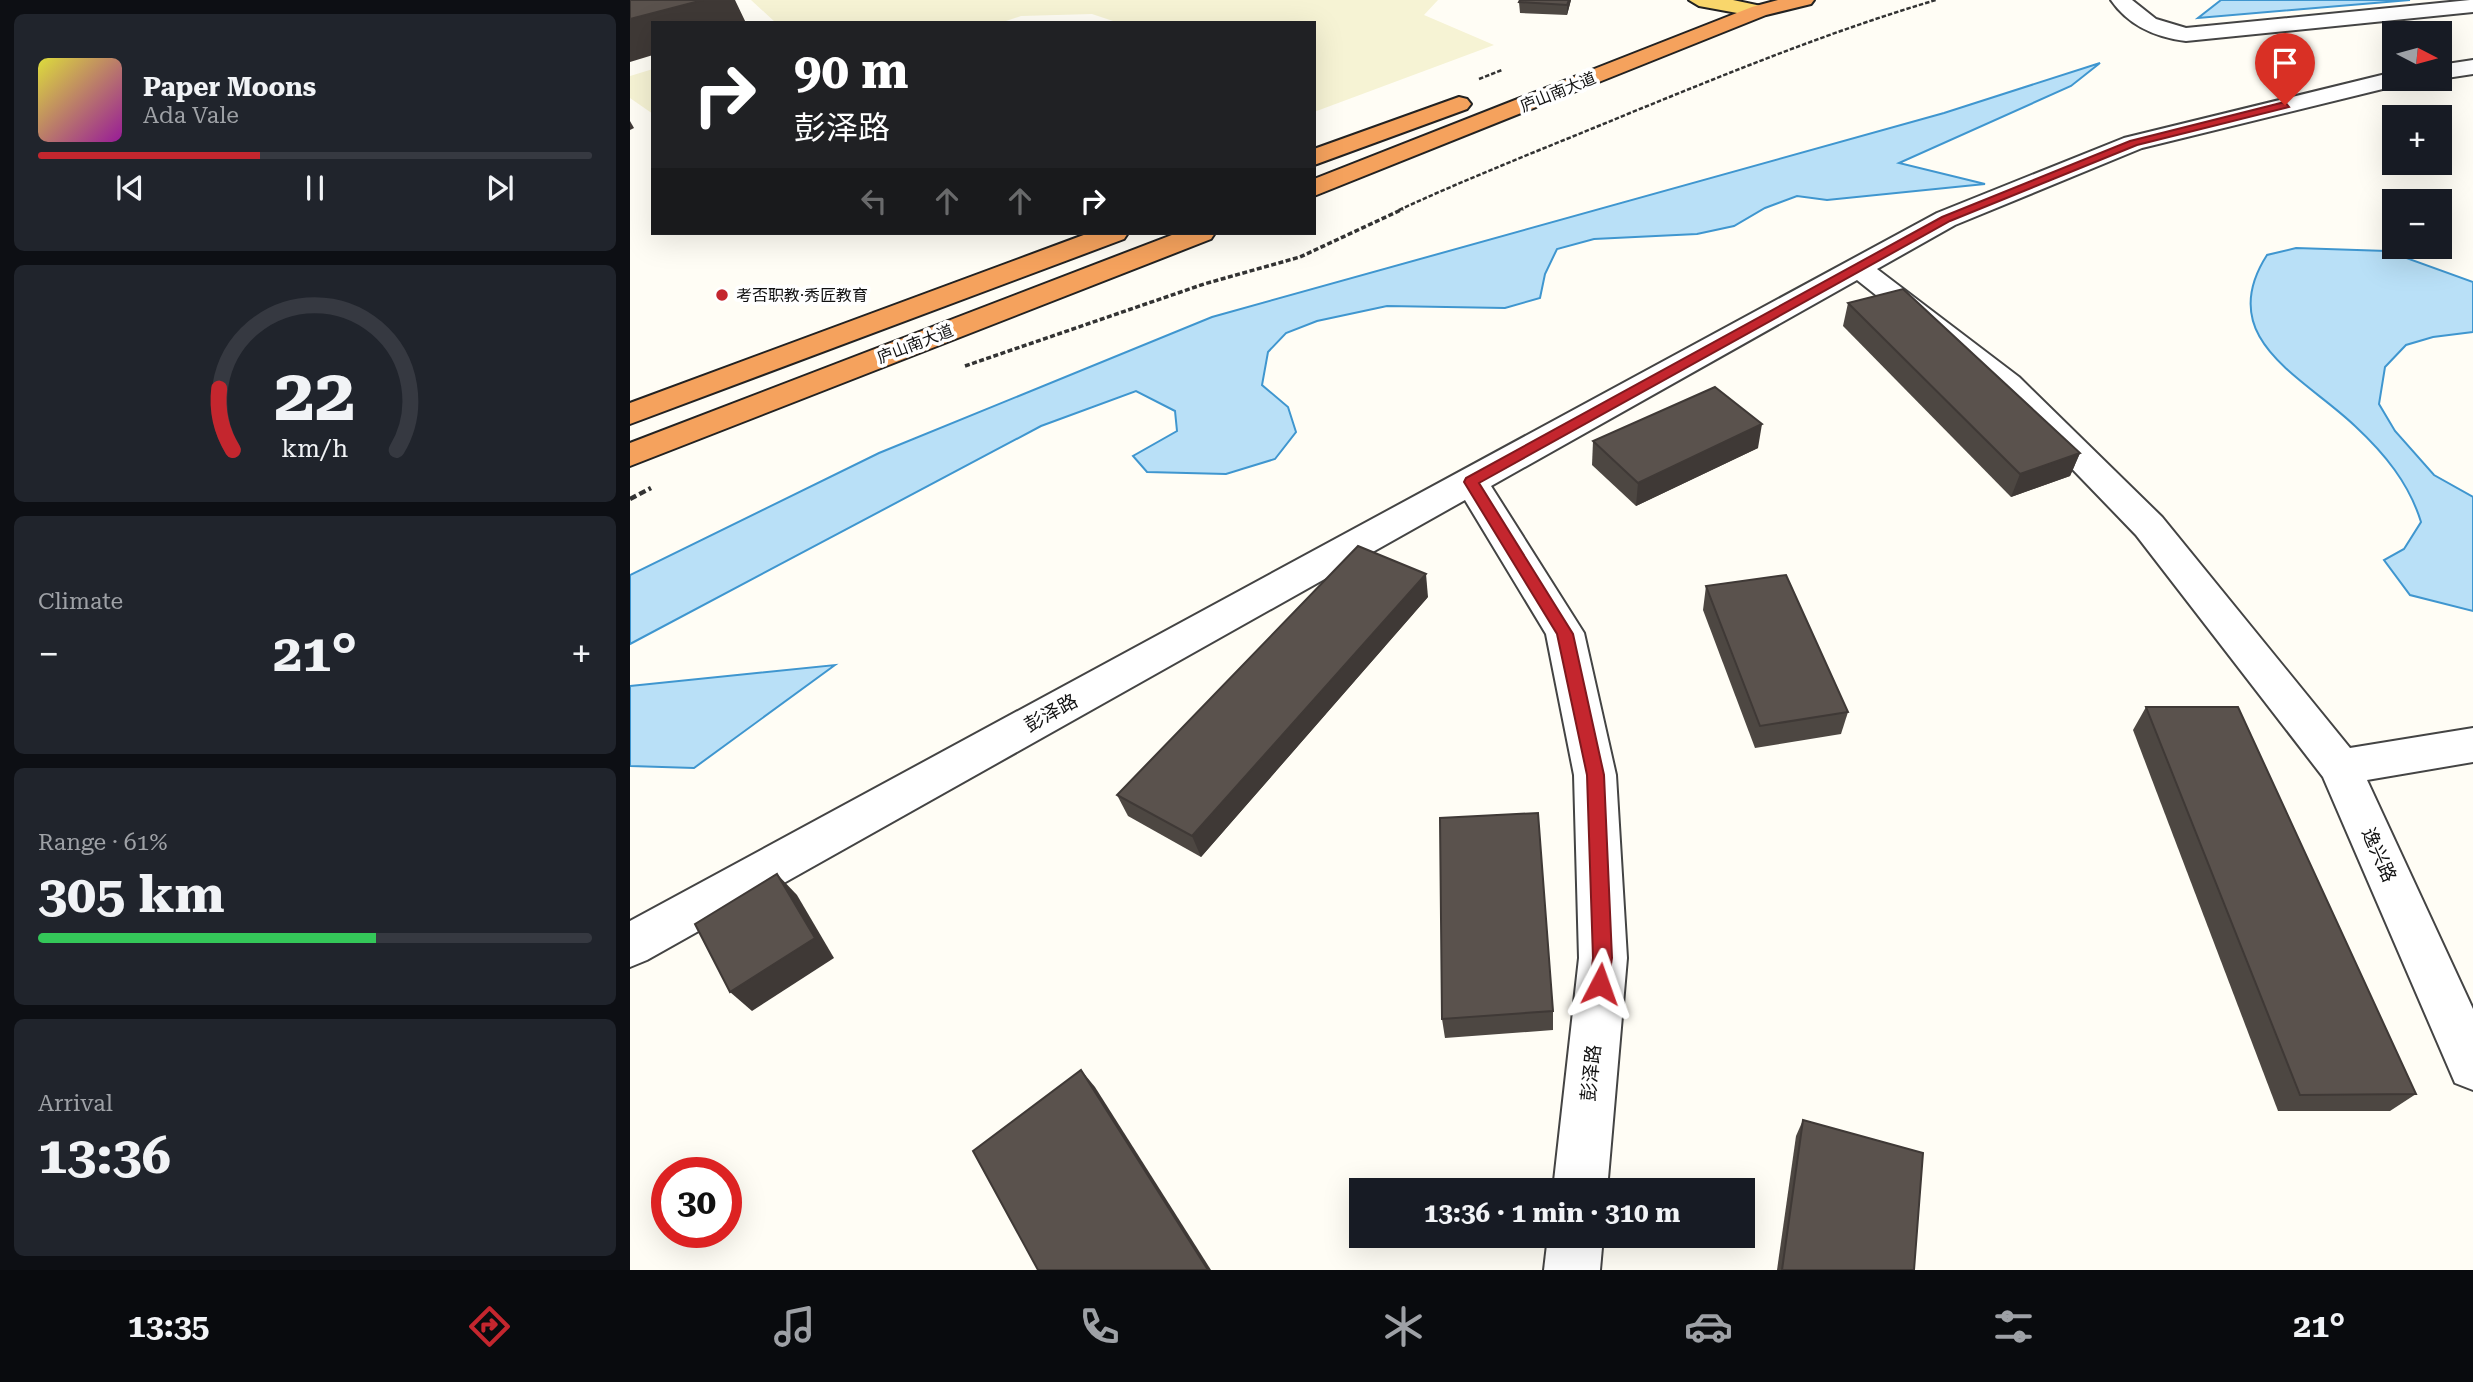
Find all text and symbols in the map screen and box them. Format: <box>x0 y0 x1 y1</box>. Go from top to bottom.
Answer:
north arrow <box>2382 21 2452 91</box>
map controls <box>2382 21 2452 259</box>
pin <box>2255 33 2315 105</box>
text: 90 m <box>794 43 909 100</box>
icon: arrive <box>2266 44 2304 82</box>
icon: right <box>679 49 770 140</box>
street label: 庐山南大道 <box>1517 68 1599 116</box>
text: Paper Moons <box>143 72 316 102</box>
text: Ada Vale <box>143 102 239 129</box>
button: + <box>2382 105 2452 175</box>
text: 彭泽路 <box>794 109 890 147</box>
icon: previous <box>111 169 149 207</box>
icon: pause <box>296 169 334 207</box>
icon: next <box>481 169 519 207</box>
icon: left <box>855 182 893 220</box>
icon: ahead <box>928 182 966 220</box>
icon: ahead <box>1001 182 1039 220</box>
icon: right <box>1074 182 1112 220</box>
button: − <box>2382 189 2452 259</box>
place label: 考否职教·秀匠教育 <box>736 286 868 305</box>
marker: 考否职教·秀匠教育 <box>714 287 730 303</box>
street label: 庐山南大道 <box>874 321 956 367</box>
text: 22 <box>274 353 356 438</box>
text: km/h <box>282 434 348 463</box>
text: Climate <box>38 588 123 615</box>
text: 21° <box>273 623 357 684</box>
text: − <box>38 632 59 676</box>
text: + <box>571 632 592 676</box>
street label: 彭泽路 <box>1020 689 1082 737</box>
street label: 逸兴路 <box>2357 824 2401 886</box>
text: Range · 61% <box>38 829 167 856</box>
text: 305 km <box>38 864 225 925</box>
position arrow <box>1563 947 1637 1021</box>
street label: 彭泽路 <box>1577 1043 1605 1103</box>
text: Arrival <box>38 1090 113 1117</box>
text: 13:36 <box>38 1125 171 1186</box>
speed limit sign: 30 <box>651 1157 742 1248</box>
text: 13:36 · 1 min · 310 m <box>1424 1198 1680 1228</box>
icon: directions <box>465 1302 514 1351</box>
icon: music <box>770 1302 819 1351</box>
icon: phone <box>1075 1302 1124 1351</box>
icon: climate <box>1379 1302 1428 1351</box>
icon: car <box>1684 1302 1733 1351</box>
icon: filters <box>1989 1302 2038 1351</box>
text: 13:35 <box>128 1307 210 1345</box>
text: 21° <box>2293 1307 2345 1345</box>

